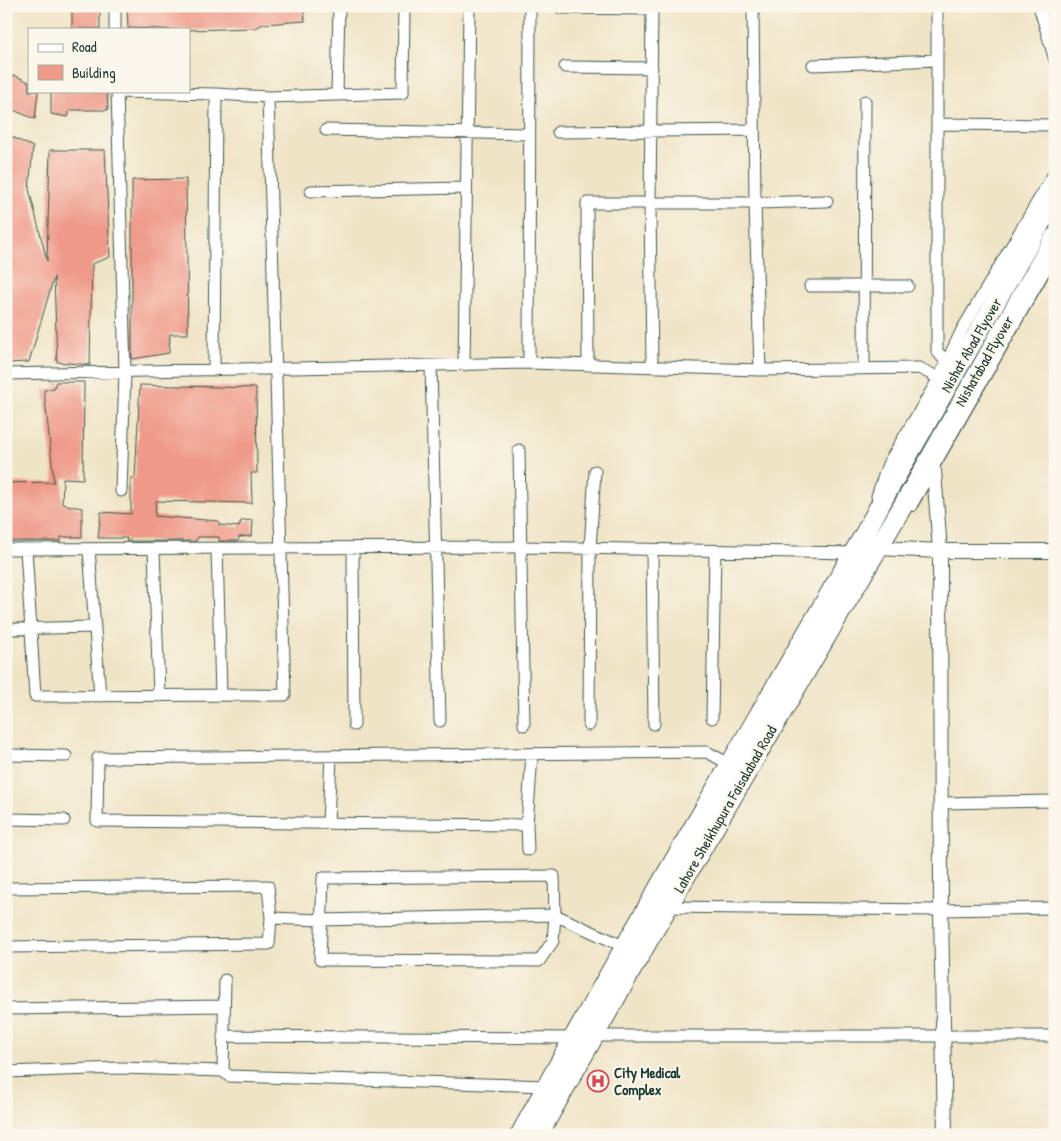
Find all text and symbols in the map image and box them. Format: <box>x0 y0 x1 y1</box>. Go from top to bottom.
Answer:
legend <box>28 28 190 92</box>
text: Road <box>72 36 97 57</box>
text: Building <box>72 62 116 83</box>
street label: Nishat Abad Flyover <box>935 294 1007 396</box>
street label: Nishatabad Flyover <box>950 312 1019 410</box>
street label: Lahore Sheikhupura Faisalabad Road <box>668 721 782 896</box>
place label: City Medical Complex <box>614 1062 681 1101</box>
hospital icon: City Medical Complex <box>586 1069 610 1093</box>

